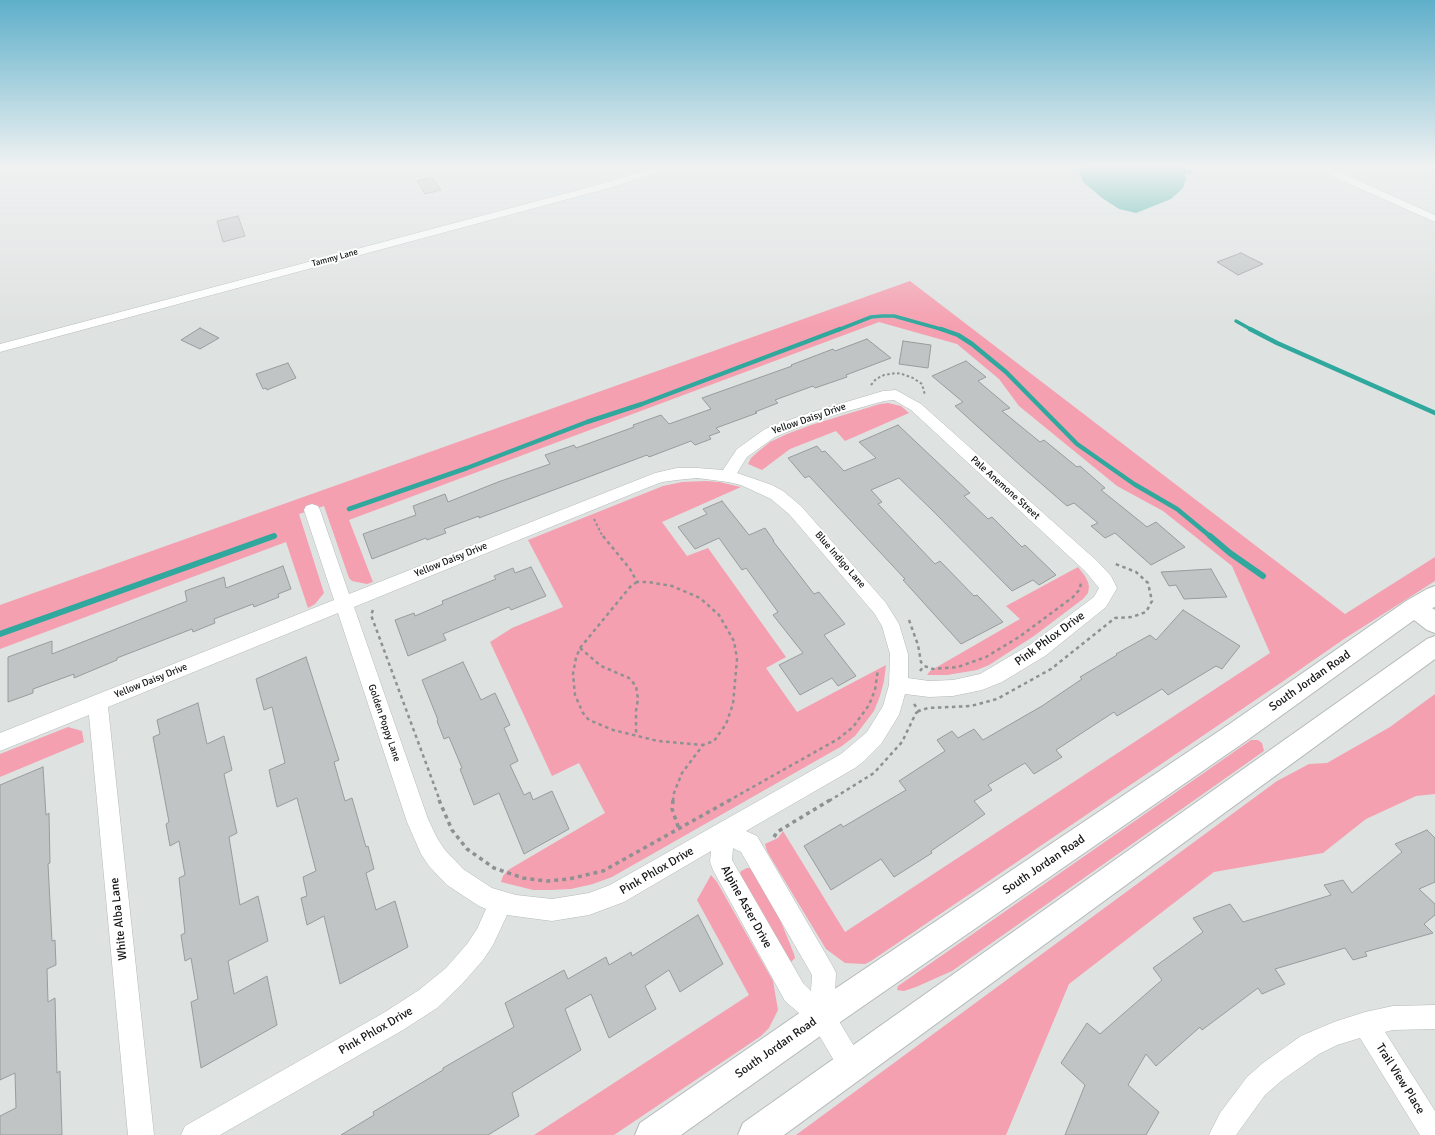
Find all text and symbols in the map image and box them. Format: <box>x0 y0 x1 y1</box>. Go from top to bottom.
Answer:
street label: Tammy Lane <box>311 247 359 269</box>
street label: Yellow Daisy Drive <box>770 401 848 437</box>
street label: Pale Anemone Street <box>968 454 1042 522</box>
street label: Blue Indigo Lane <box>812 529 868 591</box>
street label: Yellow Daisy Drive <box>413 540 489 580</box>
street label: Pink Phlox Drive <box>1012 609 1088 669</box>
street label: South Jordan Road <box>1267 648 1353 714</box>
street label: Yellow Daisy Drive <box>113 661 189 701</box>
street label: Golden Poppy Lane <box>365 683 403 763</box>
street label: South Jordan Road <box>1000 832 1088 898</box>
street label: Pink Phlox Drive <box>617 844 697 898</box>
street label: Alpine Aster Drive <box>717 863 775 951</box>
street label: White Alba Lane <box>107 877 131 961</box>
street label: Pink Phlox Drive <box>336 1004 416 1058</box>
street label: South Jordan Road <box>733 1015 819 1081</box>
street label: Trail View Place <box>1373 1041 1427 1117</box>

